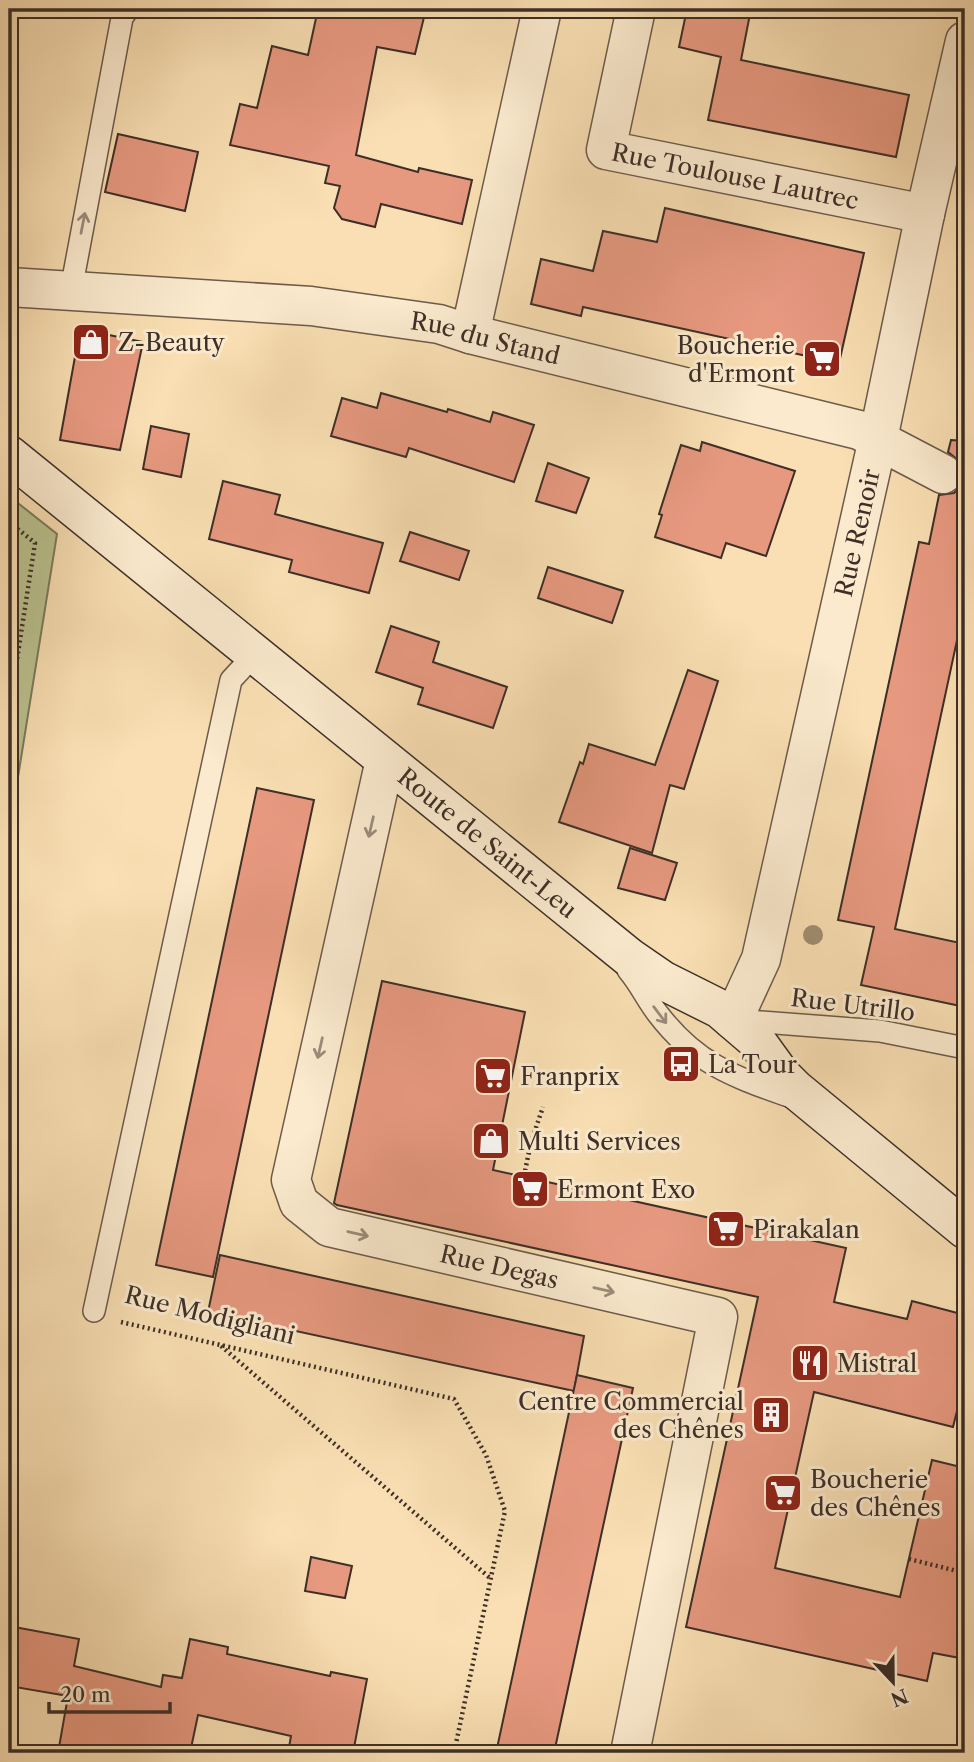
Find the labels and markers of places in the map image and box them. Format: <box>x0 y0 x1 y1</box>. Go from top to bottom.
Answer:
shop icon: Z-Beauty <box>70 321 112 363</box>
place label: Z-Beauty <box>118 328 225 357</box>
place label: Boucherie d'Ermont <box>677 331 796 388</box>
supermarket icon: Boucherie d'Ermont <box>801 338 843 380</box>
bus stop icon: La Tour <box>660 1043 702 1085</box>
place label: La Tour <box>708 1050 797 1079</box>
supermarket icon: Franprix <box>472 1055 514 1097</box>
place label: Franprix <box>520 1062 619 1091</box>
shop icon: Multi Services <box>470 1120 512 1162</box>
place label: Multi Services <box>518 1127 681 1156</box>
supermarket icon: Ermont Exo <box>509 1168 551 1210</box>
place label: Ermont Exo <box>557 1175 695 1204</box>
supermarket icon: Pirakalan <box>705 1208 747 1250</box>
place label: Pirakalan <box>753 1215 860 1244</box>
restaurant icon: Mistral <box>789 1342 831 1384</box>
place label: Mistral <box>837 1349 917 1378</box>
place label: Centre Commercial des Chênes <box>518 1387 744 1444</box>
building icon: Centre Commercial des Chênes <box>750 1394 792 1436</box>
place label: Boucherie des Chênes <box>810 1465 941 1522</box>
supermarket icon: Boucherie des Chênes <box>762 1472 804 1514</box>

